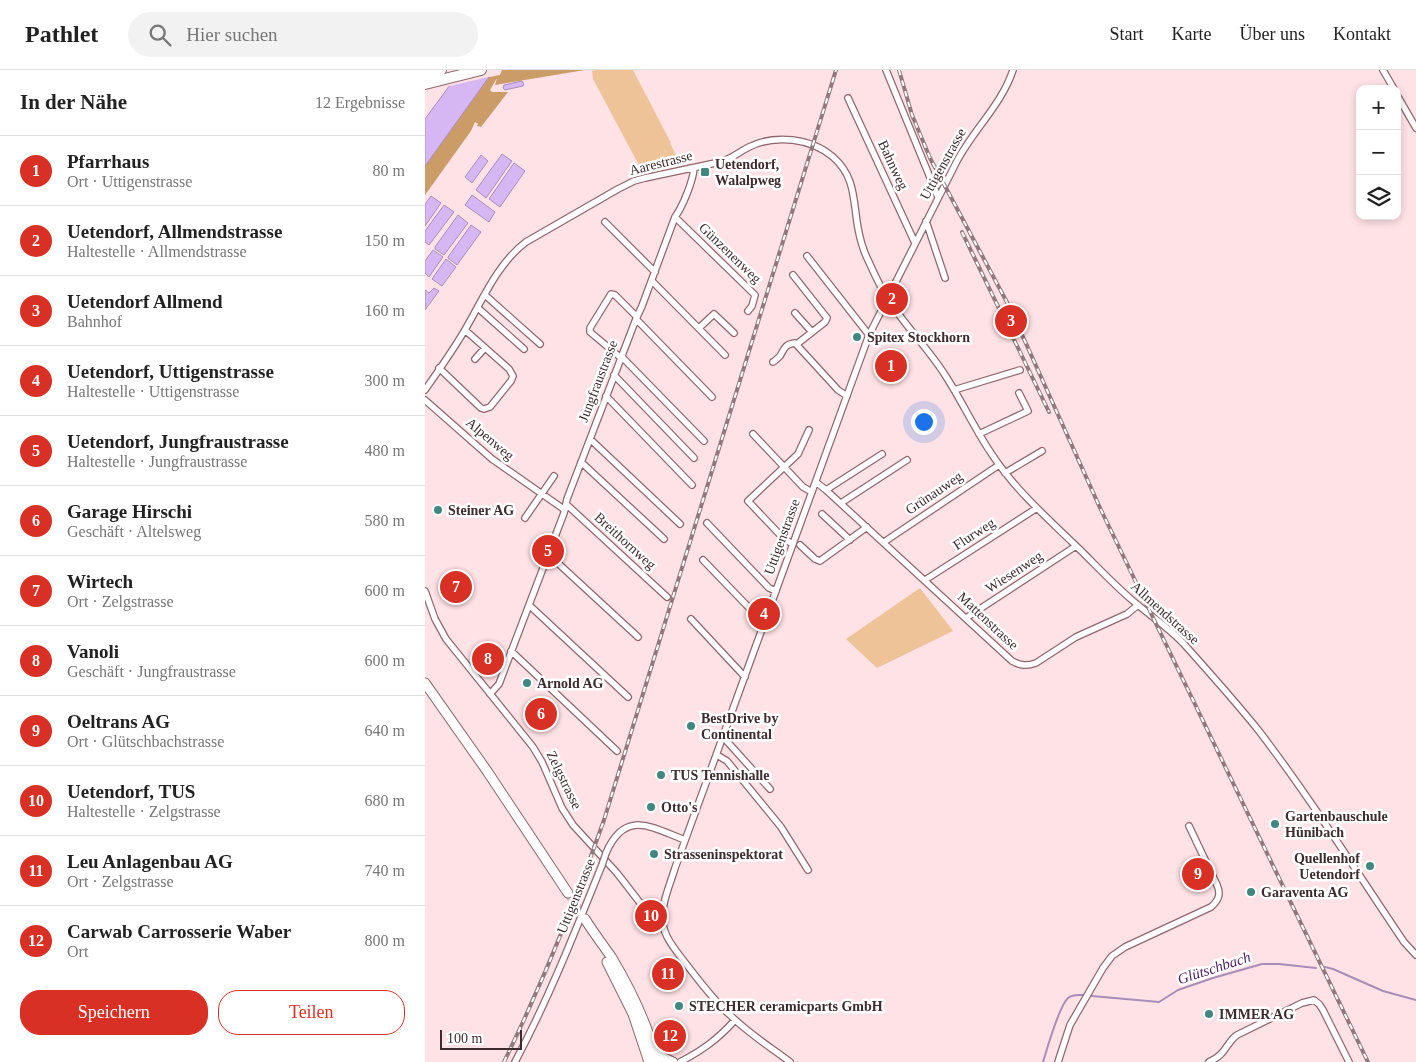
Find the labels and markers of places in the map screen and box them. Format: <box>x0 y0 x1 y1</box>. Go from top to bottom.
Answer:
place label: Uetendorf, Walalpweg <box>715 157 781 188</box>
marker: Uetendorf, Walalpweg <box>699 166 711 178</box>
pin: 2 <box>876 280 908 318</box>
pin: 3 <box>995 302 1027 340</box>
place label: Spitex Stockhorn <box>867 330 970 345</box>
marker: Spitex Stockhorn <box>851 331 863 343</box>
pin: 1 <box>875 347 907 385</box>
place label: Steiner AG <box>448 503 514 518</box>
marker: Steiner AG <box>432 504 444 516</box>
pin: 5 <box>532 532 564 570</box>
pin: 7 <box>440 568 472 606</box>
pin: 4 <box>748 595 780 633</box>
pin: 8 <box>472 640 504 678</box>
place label: Arnold AG <box>537 676 604 691</box>
marker: Arnold AG <box>521 677 533 689</box>
pin: 6 <box>525 695 557 733</box>
place label: BestDrive by Continental <box>701 711 778 742</box>
marker: BestDrive by Continental <box>685 720 697 732</box>
place label: TUS Tennishalle <box>671 768 769 783</box>
marker: TUS Tennishalle <box>655 769 667 781</box>
place label: Otto's <box>661 800 698 815</box>
marker: Otto's <box>645 801 657 813</box>
place label: Gartenbauschule Hünibach <box>1285 809 1388 840</box>
marker: Gartenbauschule Hünibach <box>1269 818 1281 830</box>
place label: Strasseninspektorat <box>664 847 783 862</box>
marker: Strasseninspektorat <box>648 848 660 860</box>
place label: Quellenhof Uetendorf <box>1294 851 1360 882</box>
pin: 9 <box>1182 855 1214 893</box>
marker: Quellenhof Uetendorf <box>1364 860 1376 872</box>
place label: Garaventa AG <box>1261 885 1349 900</box>
marker: Garaventa AG <box>1245 886 1257 898</box>
pin: 10 <box>635 897 667 935</box>
pin: 11 <box>652 955 684 993</box>
place label: STECHER ceramicparts GmbH <box>689 999 883 1014</box>
marker: STECHER ceramicparts GmbH <box>673 1000 685 1012</box>
place label: IMMER AG <box>1219 1007 1294 1022</box>
marker: IMMER AG <box>1203 1008 1215 1020</box>
pin: 12 <box>654 1017 686 1055</box>

